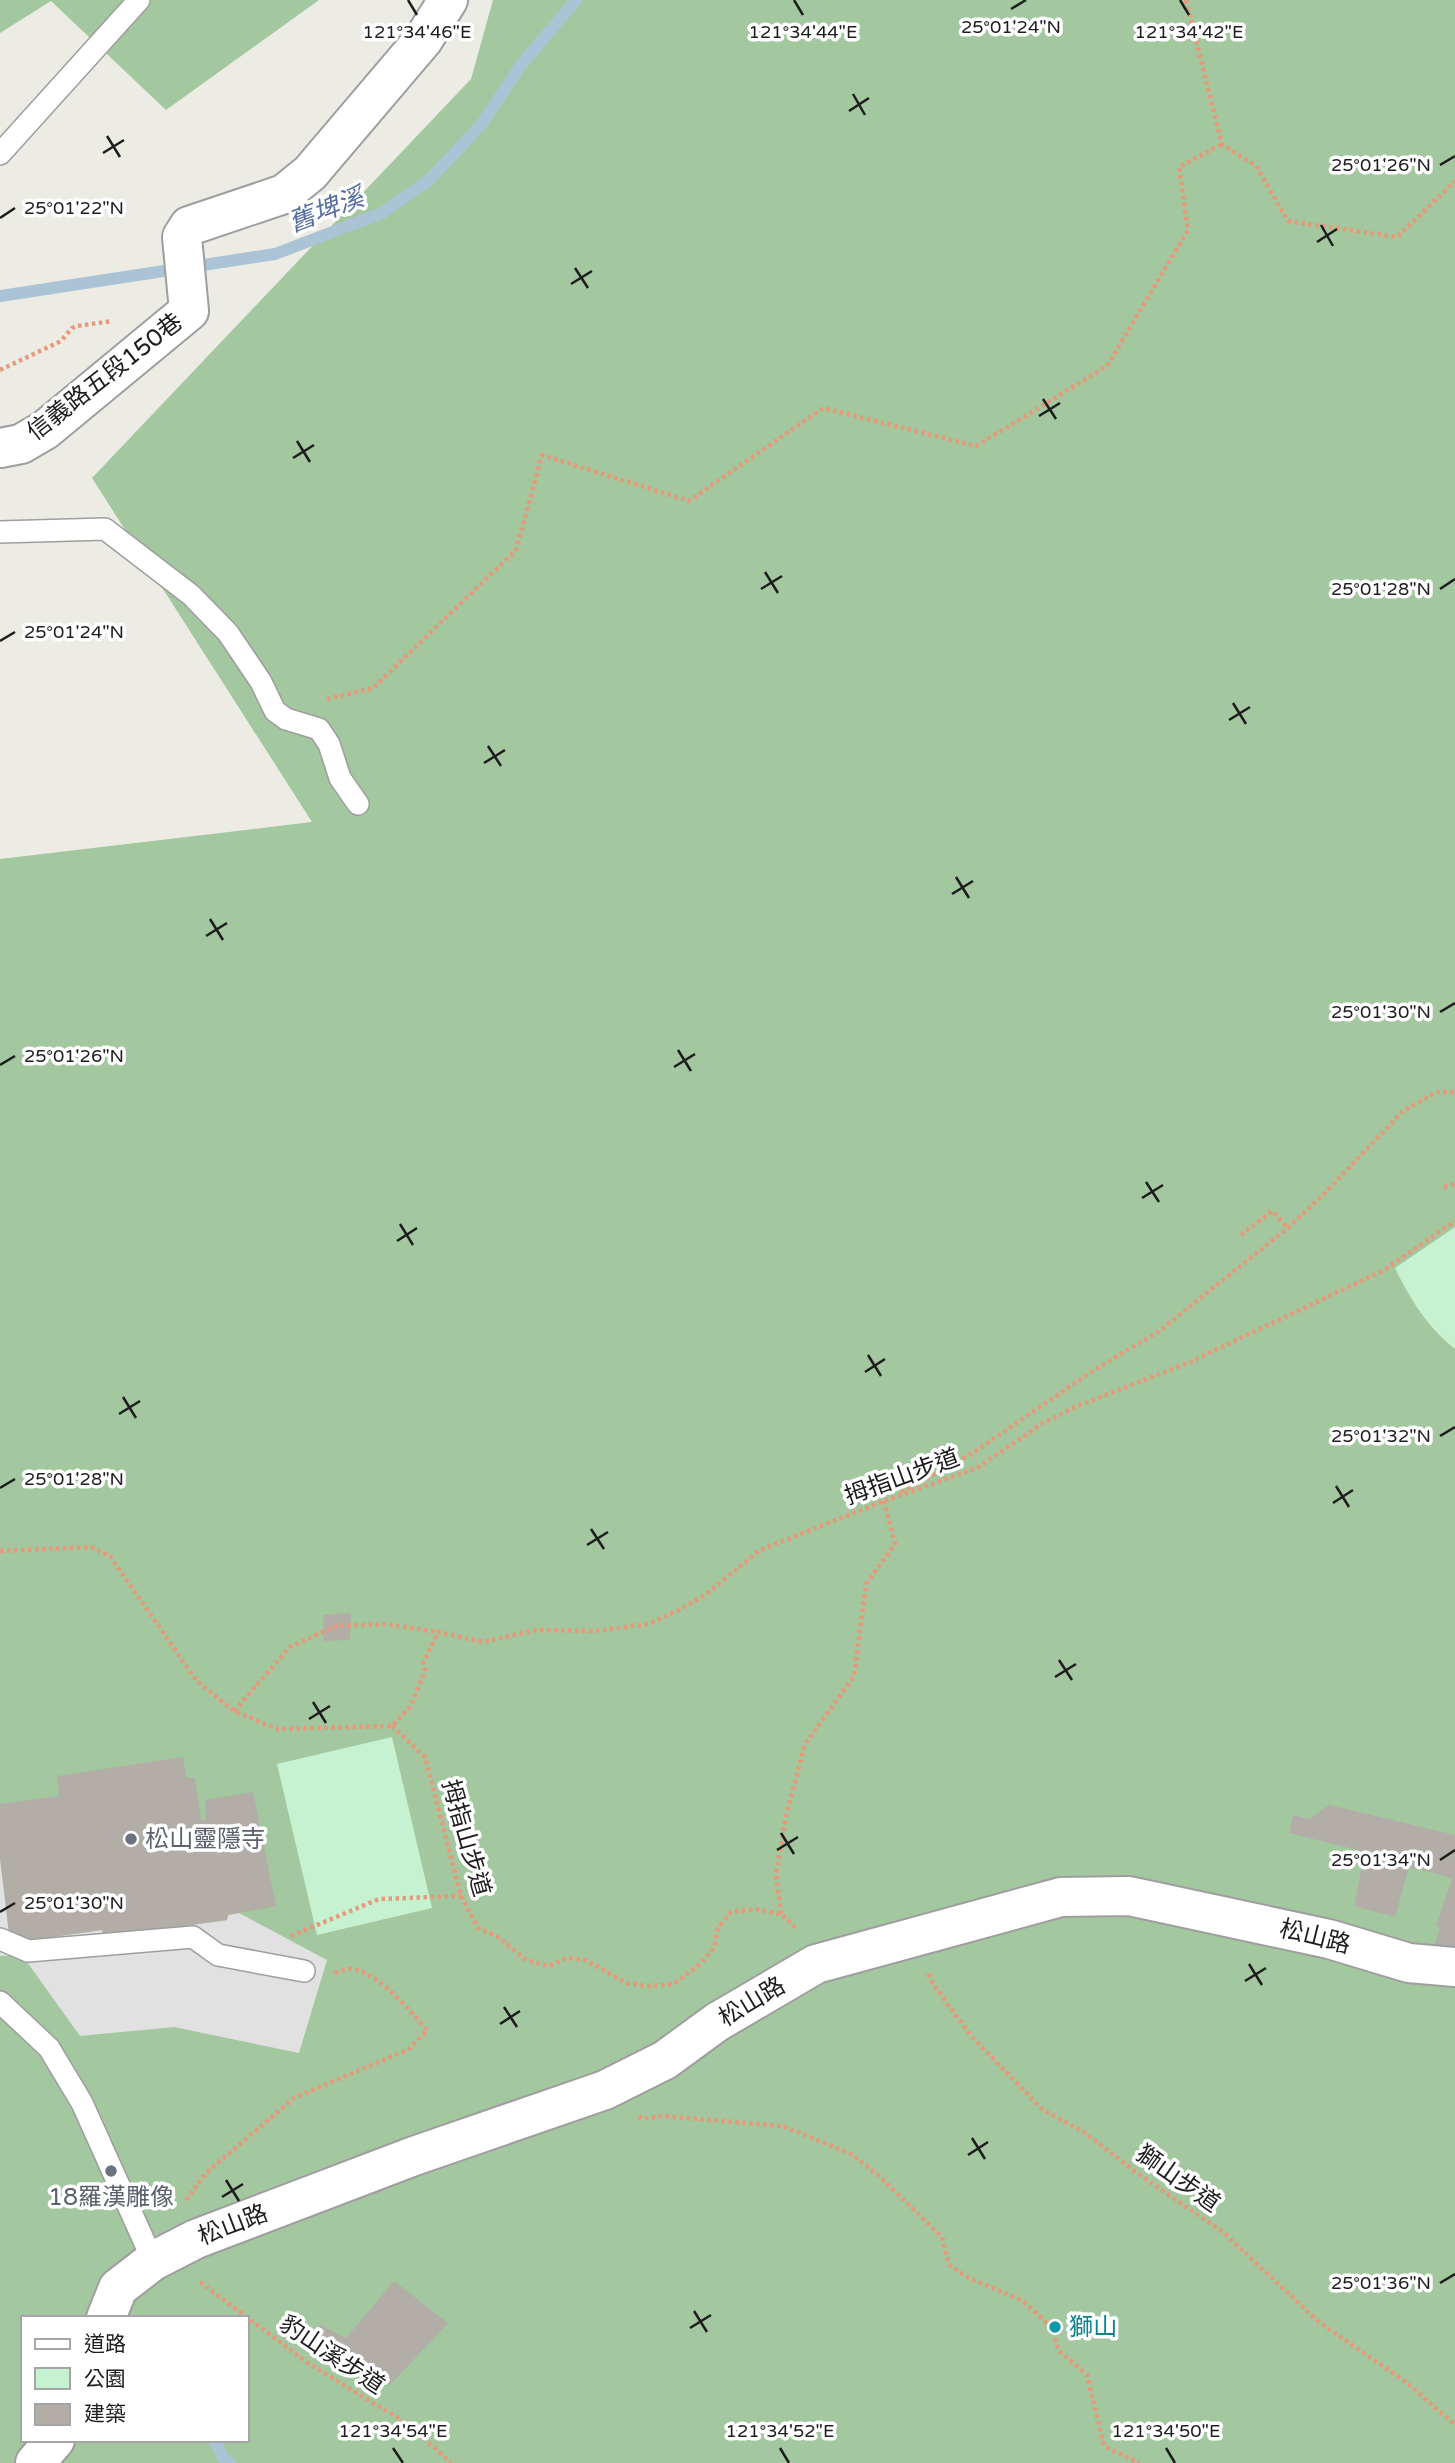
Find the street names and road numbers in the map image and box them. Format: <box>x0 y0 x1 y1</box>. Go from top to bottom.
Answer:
street label: 信義路五段150巷 <box>22 307 188 447</box>
street label: 拇指山步道 <box>841 1443 963 1511</box>
street label: 拇指山步道 <box>436 1776 496 1900</box>
street label: 松山路 <box>1277 1914 1353 1960</box>
street label: 松山路 <box>714 1971 790 2033</box>
street label: 獅山步道 <box>1130 2140 1226 2218</box>
street label: 松山路 <box>194 2199 272 2251</box>
street label: 豹山溪步道 <box>274 2309 390 2401</box>

